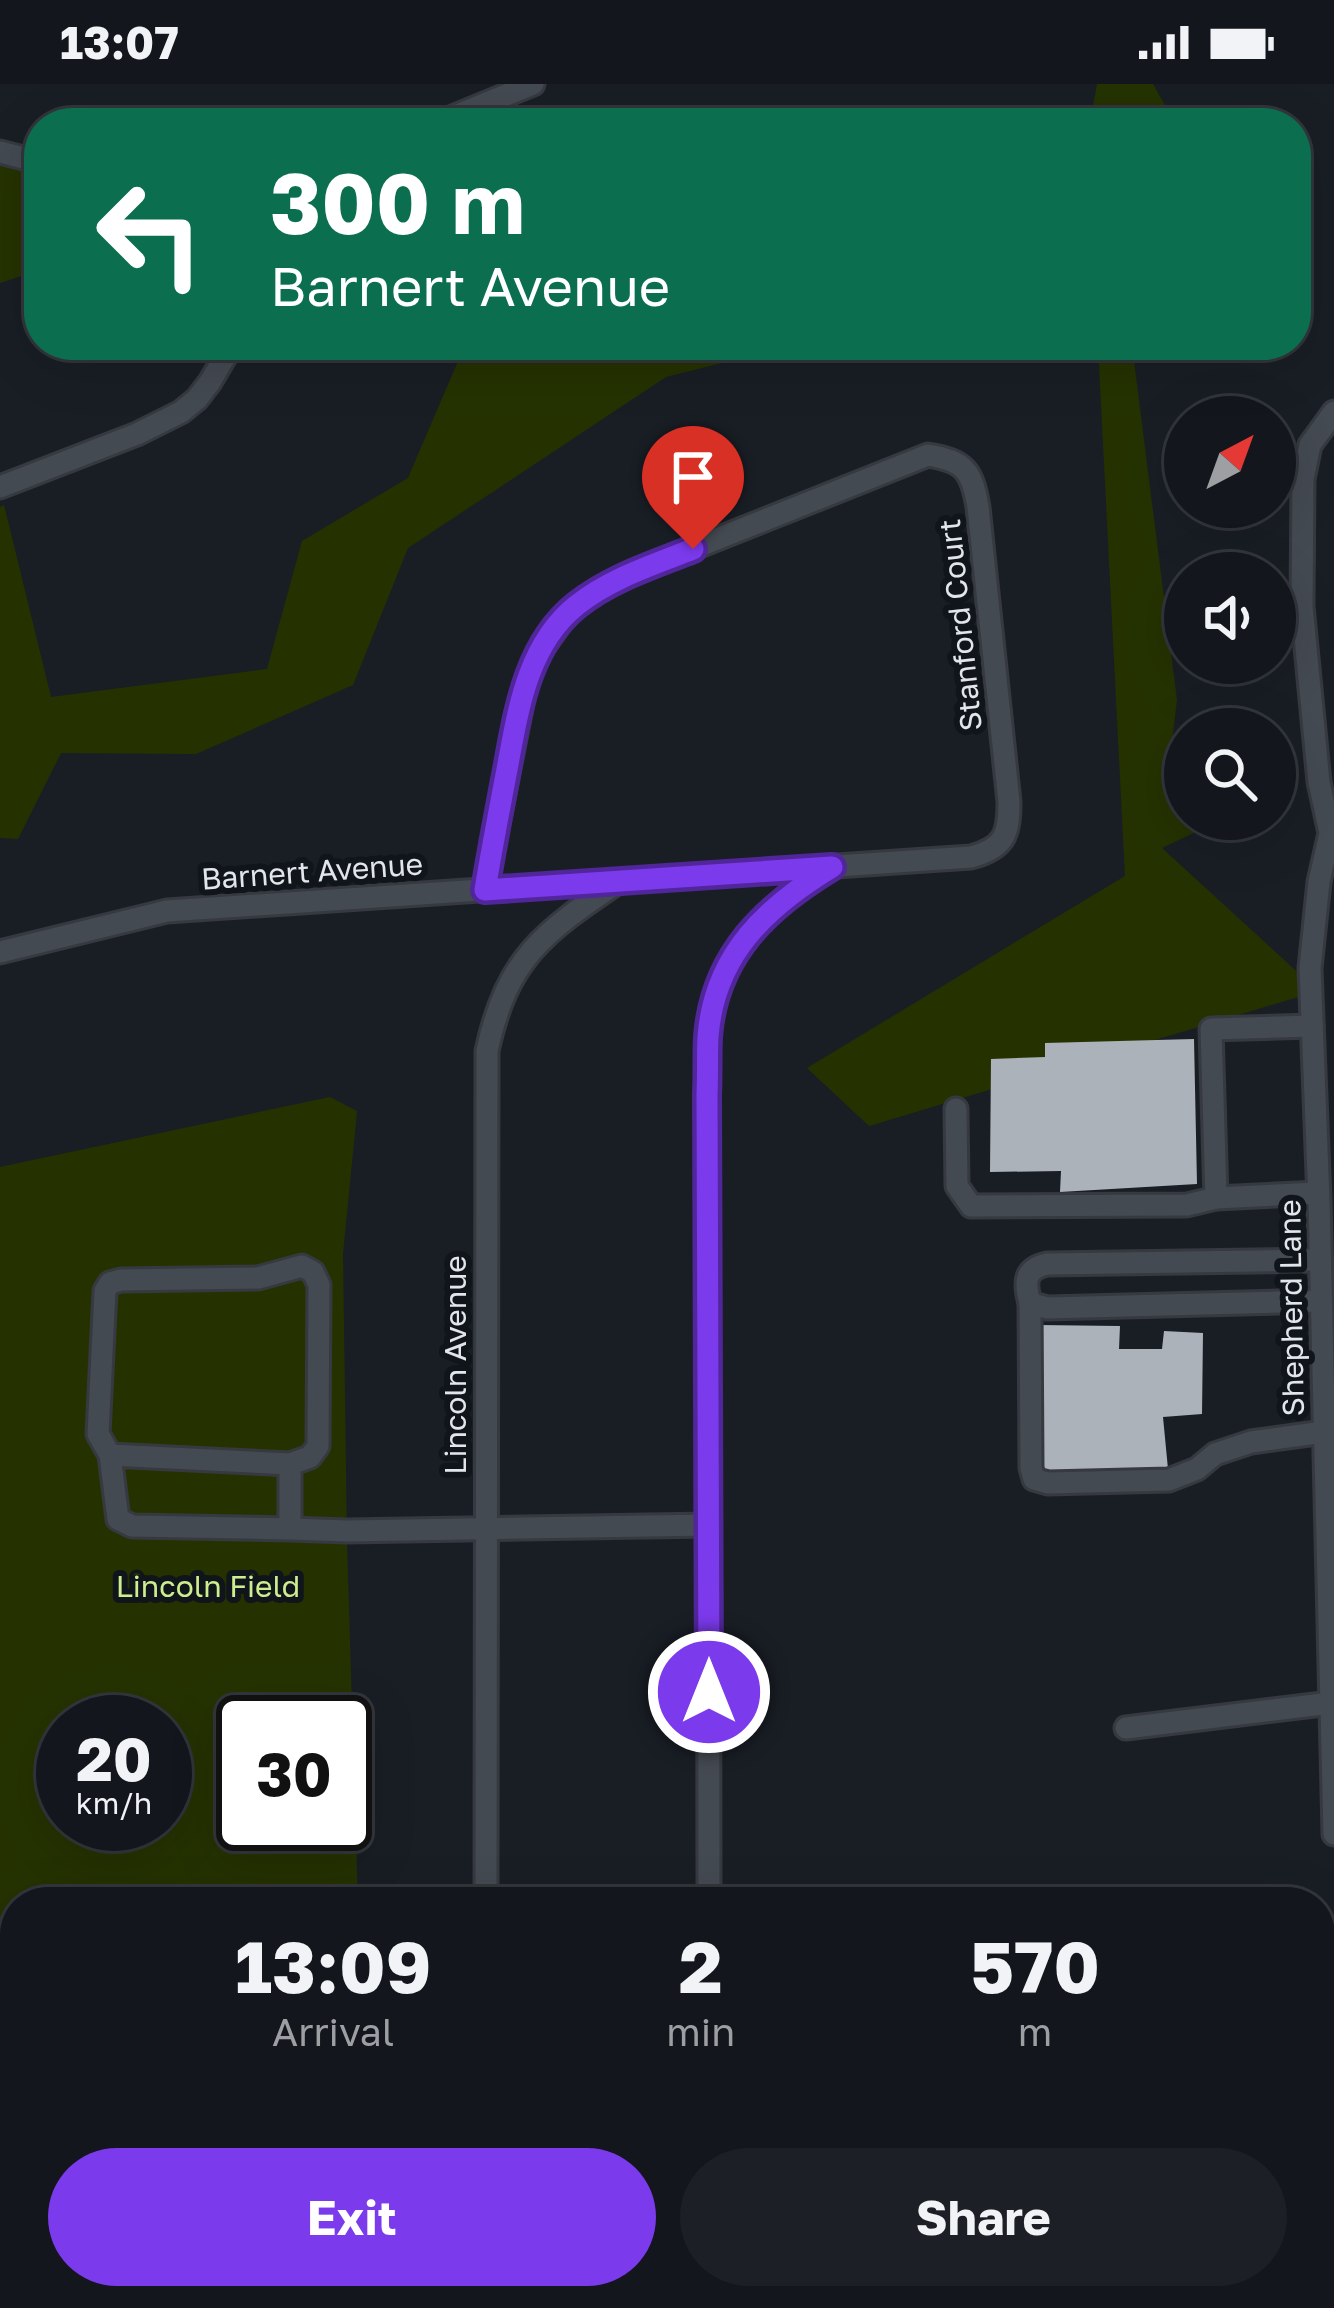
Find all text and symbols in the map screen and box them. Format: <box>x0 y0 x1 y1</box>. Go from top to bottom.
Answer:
text: 13:07 <box>60 15 179 69</box>
text: 300 m <box>270 152 525 252</box>
icon: left <box>72 156 228 312</box>
text: Barnert Avenue <box>270 253 670 318</box>
north arrow <box>1164 396 1296 528</box>
map controls <box>1164 396 1296 840</box>
pin <box>642 426 744 549</box>
icon: arrive <box>660 444 726 510</box>
street label: Stanford Court <box>931 517 989 733</box>
button: sound <box>1164 552 1296 684</box>
button: search <box>1164 708 1296 840</box>
street label: Barnert Avenue <box>200 845 424 897</box>
street label: Shepherd Lane <box>1271 1199 1311 1417</box>
street label: Lincoln Avenue <box>437 1255 473 1475</box>
park label: Lincoln Field <box>116 1568 300 1604</box>
position arrow <box>646 1629 772 1755</box>
speed limit sign: 30 <box>216 1695 372 1851</box>
text: 20 <box>76 1722 152 1794</box>
text: km/h <box>76 1785 152 1821</box>
text: 13:09 <box>235 1922 431 2009</box>
text: 2 <box>679 1922 723 2009</box>
text: 570 <box>970 1922 1100 2009</box>
text: Arrival <box>272 2008 394 2055</box>
text: min <box>666 2008 735 2055</box>
text: m <box>1018 2008 1052 2055</box>
button: Exit <box>48 2148 656 2286</box>
button: Share <box>680 2148 1287 2286</box>

